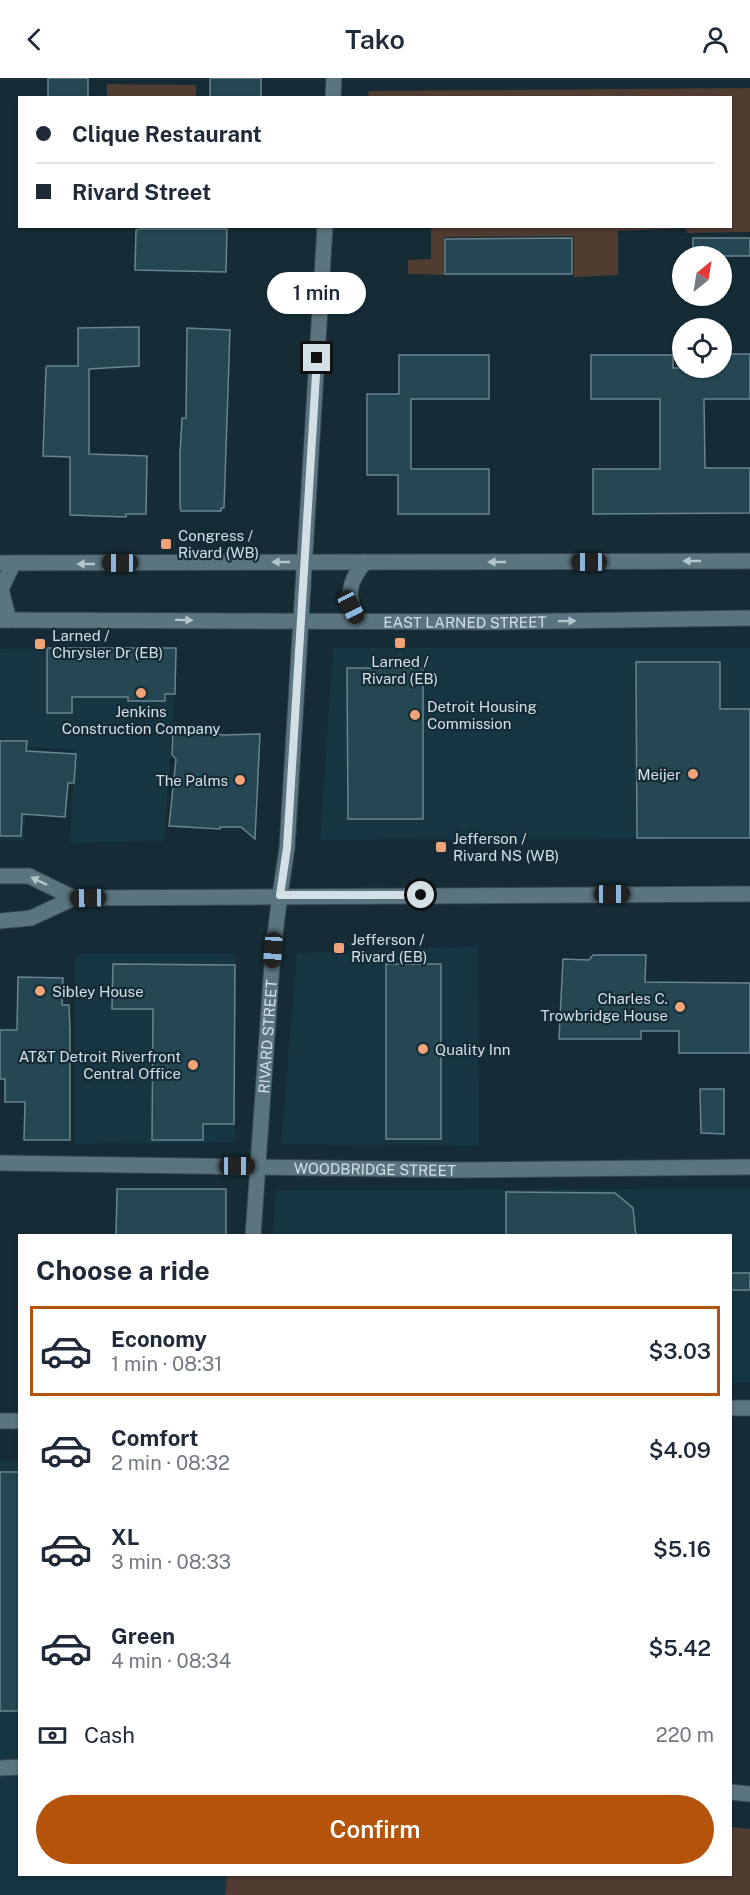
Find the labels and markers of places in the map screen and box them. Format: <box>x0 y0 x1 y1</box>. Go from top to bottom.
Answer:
place label: Congress / Rivard (WB) <box>178 527 259 561</box>
marker: Congress / Rivard (WB) <box>159 537 173 551</box>
place label: Larned / Chrysler Dr (EB) <box>52 627 163 661</box>
marker: Larned / Rivard (EB) <box>393 636 407 650</box>
marker: Larned / Chrysler Dr (EB) <box>33 637 47 651</box>
place label: Larned / Rivard (EB) <box>362 653 438 687</box>
marker: Jenkins Construction Company <box>134 686 148 700</box>
place label: Detroit Housing Commission <box>427 698 537 732</box>
place label: Jenkins Construction Company <box>62 703 220 737</box>
marker: Detroit Housing Commission <box>408 708 422 722</box>
place label: Meijer <box>637 766 681 783</box>
marker: Meijer <box>686 767 700 781</box>
place label: The Palms <box>156 772 228 789</box>
marker: The Palms <box>233 773 247 787</box>
place label: Jefferson / Rivard NS (WB) <box>453 830 559 864</box>
marker: Jefferson / Rivard NS (WB) <box>434 840 448 854</box>
place label: Jefferson / Rivard (EB) <box>351 931 427 965</box>
marker: Jefferson / Rivard (EB) <box>332 941 346 955</box>
place label: Sibley House <box>52 983 144 1000</box>
marker: Sibley House <box>33 984 47 998</box>
place label: Charles C. Trowbridge House <box>541 990 668 1024</box>
marker: Charles C. Trowbridge House <box>673 1000 687 1014</box>
place label: Quality Inn <box>435 1041 510 1058</box>
marker: Quality Inn <box>416 1042 430 1056</box>
place label: AT&T Detroit Riverfront Central Office <box>19 1048 181 1082</box>
marker: AT&T Detroit Riverfront Central Office <box>186 1058 200 1072</box>

